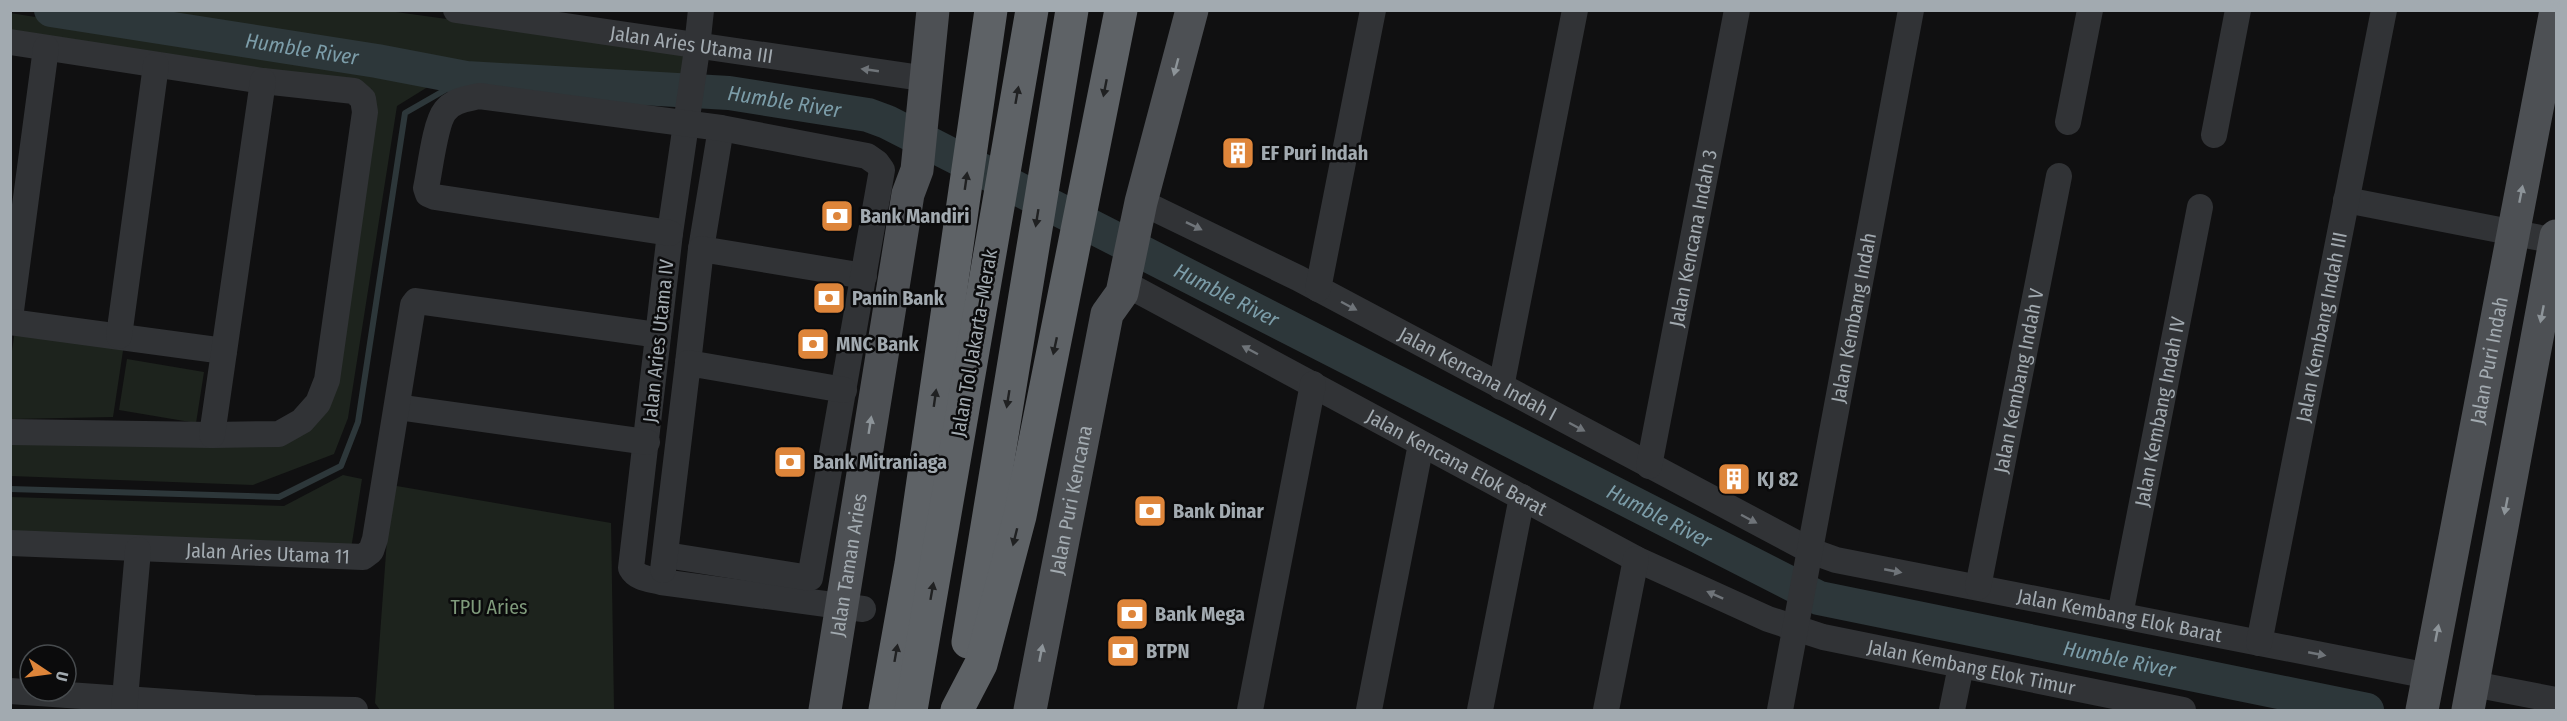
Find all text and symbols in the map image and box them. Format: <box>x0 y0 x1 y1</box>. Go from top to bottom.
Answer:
street label: Jalan Aries Utama III <box>608 21 775 68</box>
water label: Humble River <box>244 28 361 71</box>
one-way arrow <box>1171 58 1180 76</box>
one-way arrow <box>860 66 879 75</box>
one-way arrow <box>1100 79 1109 98</box>
water label: Humble River <box>726 80 843 124</box>
one-way arrow <box>1013 85 1022 104</box>
building icon: EF Puri Indah <box>1220 135 1256 171</box>
place label: EF Puri Indah <box>1261 141 1368 165</box>
street label: Jalan Kencana Indah 3 <box>1664 148 1722 329</box>
one-way arrow <box>962 172 971 191</box>
one-way arrow <box>2517 185 2526 204</box>
bank icon: Bank Mandiri <box>819 198 855 234</box>
place label: Bank Mandiri <box>860 204 969 228</box>
one-way arrow <box>1032 209 1041 228</box>
one-way arrow <box>1186 222 1203 231</box>
street label: Jalan Kembang Indah III <box>2291 230 2352 424</box>
street label: Jalan Kembang Indah <box>1826 231 1881 405</box>
street label: Jalan Tol Jakarta–Merak <box>946 247 1002 439</box>
street label: Jalan Aries Utama IV <box>637 257 679 424</box>
water label: Humble River <box>1170 258 1284 333</box>
bank icon: Panin Bank <box>811 280 847 316</box>
place label: Panin Bank <box>852 286 945 310</box>
street label: Jalan Kembang Indah V <box>1989 286 2049 475</box>
street label: Jalan Puri Indah <box>2465 295 2513 426</box>
one-way arrow <box>1341 301 1358 311</box>
one-way arrow <box>2537 305 2546 324</box>
street label: Jalan Kembang Indah IV <box>2129 314 2190 509</box>
street label: Jalan Kencana Indah I <box>1394 322 1561 426</box>
bank icon: MNC Bank <box>795 326 831 362</box>
place label: MNC Bank <box>836 332 920 356</box>
one-way arrow <box>1050 337 1059 356</box>
one-way arrow <box>1241 345 1258 355</box>
one-way arrow <box>931 388 940 407</box>
one-way arrow <box>1003 390 1012 409</box>
street label: Jalan Kencana Elok Barat <box>1362 404 1552 521</box>
one-way arrow <box>866 415 875 434</box>
one-way arrow <box>1569 422 1586 432</box>
street label: Jalan Puri Kencana <box>1045 423 1097 577</box>
bank icon: Bank Mitraniaga <box>772 444 808 480</box>
place label: Bank Mitraniaga <box>813 450 947 474</box>
building icon: KJ 82 <box>1716 461 1752 497</box>
place label: KJ 82 <box>1757 467 1798 491</box>
water label: Humble River <box>1602 479 1717 554</box>
street label: Jalan Taman Aries <box>825 491 872 638</box>
bank icon: Bank Dinar <box>1132 493 1168 529</box>
one-way arrow <box>2501 496 2510 515</box>
place label: Bank Dinar <box>1173 499 1264 523</box>
one-way arrow <box>1740 514 1757 524</box>
one-way arrow <box>1009 527 1019 546</box>
street label: Jalan Aries Utama 11 <box>185 538 350 568</box>
one-way arrow <box>1884 567 1903 576</box>
one-way arrow <box>928 581 937 600</box>
street label: Jalan Kembang Elok Barat <box>2015 584 2225 647</box>
one-way arrow <box>1706 590 1724 600</box>
park label: TPU Aries <box>450 595 528 619</box>
bank icon: Bank Mega <box>1114 596 1150 632</box>
place label: Bank Mega <box>1155 602 1245 626</box>
one-way arrow <box>2433 624 2442 643</box>
bank icon: BTPN <box>1105 633 1141 669</box>
street label: Jalan Kembang Elok Timur <box>1865 634 2078 700</box>
water label: Humble River <box>2061 635 2179 684</box>
place label: BTPN <box>1146 639 1189 663</box>
north arrow <box>18 643 78 703</box>
one-way arrow <box>891 643 900 662</box>
one-way arrow <box>1037 643 1046 662</box>
one-way arrow <box>2307 650 2326 659</box>
text: U <box>52 670 72 683</box>

